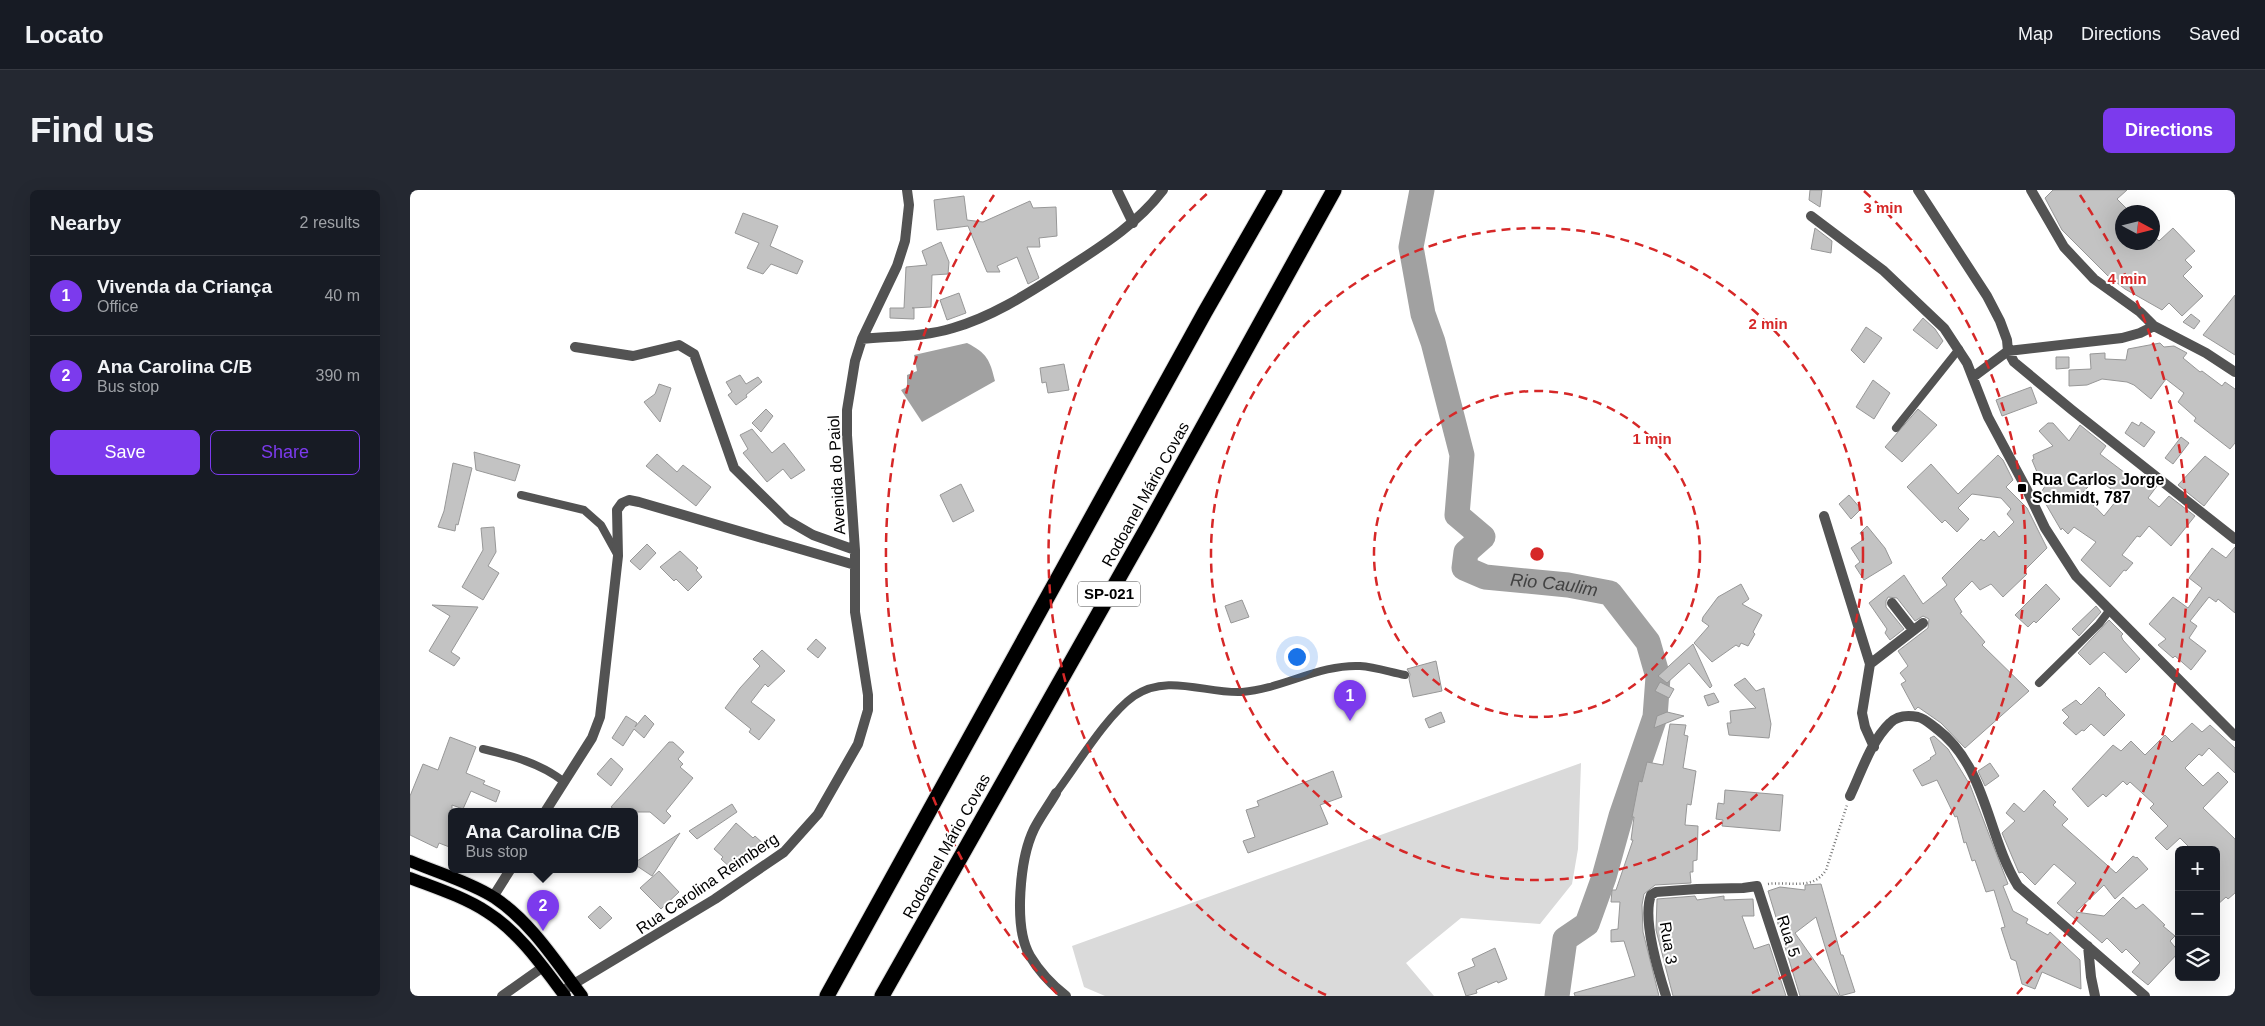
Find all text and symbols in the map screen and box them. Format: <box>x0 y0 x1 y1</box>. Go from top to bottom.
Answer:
text: Locato <box>25 21 104 48</box>
text: Map <box>2018 24 2053 44</box>
text: Directions <box>2081 24 2161 44</box>
text: Saved <box>2189 24 2240 44</box>
button: Directions <box>2103 108 2235 153</box>
text: Find us <box>30 110 154 149</box>
text: 3 min <box>1863 199 1903 216</box>
north arrow <box>2115 205 2160 250</box>
text: Nearby <box>50 211 121 234</box>
text: 2 results <box>300 214 360 231</box>
text: 4 min <box>2107 270 2147 287</box>
text: Vivenda da Criança <box>97 276 272 297</box>
text: 1 <box>62 287 70 304</box>
text: 40 m <box>324 287 360 304</box>
text: Office <box>97 298 139 315</box>
text: 2 min <box>1748 315 1788 332</box>
text: Ana Carolina C/B <box>97 356 252 377</box>
text: 2 <box>62 367 70 384</box>
text: 390 m <box>316 367 360 384</box>
text: Bus stop <box>97 378 159 395</box>
street label: Avenida do Paiol <box>825 415 848 535</box>
street label: Rodoanel Mário Covas <box>1099 419 1192 570</box>
button: Save <box>50 430 200 475</box>
button: Share <box>210 430 360 475</box>
text: 1 min <box>1632 430 1672 447</box>
place label: Rua Carlos Jorge Schmidt, 787 <box>2032 471 2165 506</box>
marker: Rua Carlos Jorge Schmidt, 787 <box>2016 482 2028 494</box>
centre of rings <box>1528 545 1546 563</box>
water label: Rio Caulim <box>1509 569 1600 600</box>
road number: SP-021 <box>1078 582 1140 606</box>
your location <box>1284 644 1310 670</box>
pin: 1 <box>1334 680 1366 721</box>
street label: Rodoanel Mário Covas <box>900 771 993 922</box>
popup <box>448 808 638 873</box>
text: Ana Carolina C/B <box>465 821 621 842</box>
street label: Rua Carolina Reimberg <box>633 830 781 937</box>
text: Bus stop <box>465 843 528 860</box>
map controls <box>2175 846 2220 981</box>
button: + <box>2175 846 2220 891</box>
pin: 2 <box>527 890 559 931</box>
button: − <box>2175 891 2220 936</box>
street label: Rua 5 <box>1774 913 1803 959</box>
street label: Rua 3 <box>1657 921 1680 966</box>
button: layers <box>2175 936 2220 981</box>

